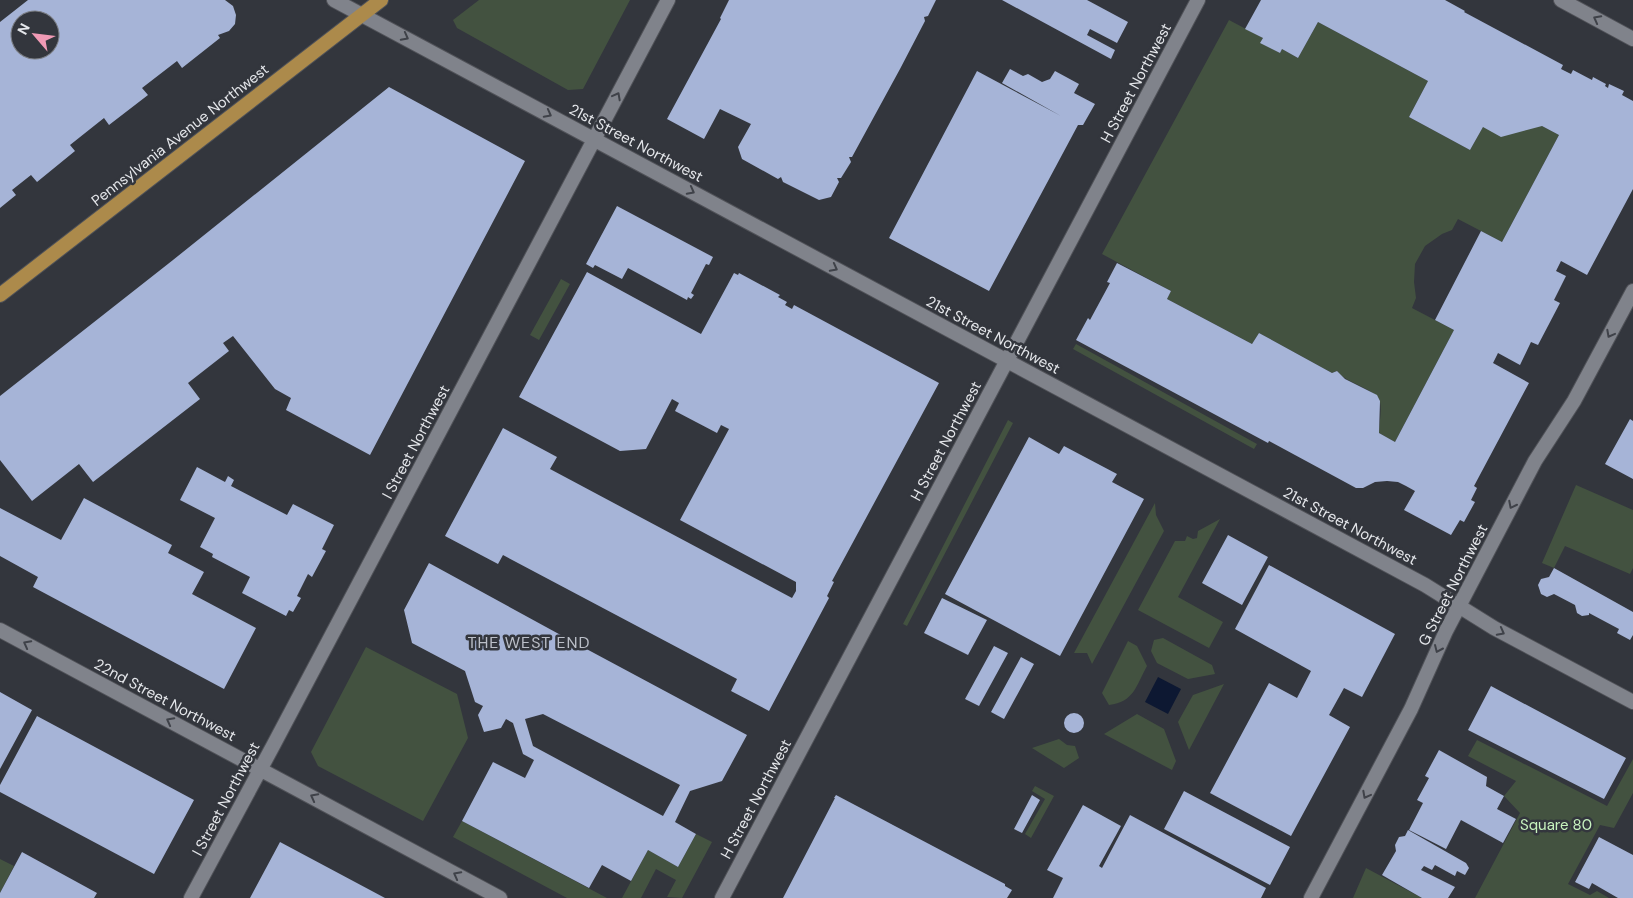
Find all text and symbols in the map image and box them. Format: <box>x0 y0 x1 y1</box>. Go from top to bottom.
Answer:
north arrow <box>10 10 60 60</box>
one-way arrow <box>1593 15 1602 25</box>
text: N <box>13 20 34 38</box>
street label: H Street Northwest <box>1096 20 1176 146</box>
one-way arrow <box>400 31 409 41</box>
street label: Pennsylvania Avenue Northwest <box>87 59 273 211</box>
one-way arrow <box>611 93 621 102</box>
street label: 21st Street Northwest <box>566 99 707 187</box>
one-way arrow <box>543 108 552 118</box>
one-way arrow <box>686 185 695 195</box>
one-way arrow <box>829 262 838 272</box>
street label: 21st Street Northwest <box>923 291 1064 379</box>
one-way arrow <box>1606 329 1616 338</box>
street label: H Street Northwest <box>906 378 986 504</box>
street label: I Street Northwest <box>378 382 454 502</box>
street label: 21st Street Northwest <box>1280 482 1421 570</box>
one-way arrow <box>1508 499 1518 508</box>
street label: G Street Northwest <box>1414 521 1492 649</box>
one-way arrow <box>1496 625 1505 635</box>
district label: THE WEST END <box>467 632 591 653</box>
one-way arrow <box>24 640 33 650</box>
one-way arrow <box>1434 644 1444 653</box>
street label: 22nd Street Northwest <box>91 654 239 746</box>
one-way arrow <box>167 718 176 728</box>
street label: H Street Northwest <box>716 736 796 862</box>
street label: I Street Northwest <box>188 739 264 859</box>
one-way arrow <box>1362 790 1372 799</box>
one-way arrow <box>310 794 319 804</box>
park label: Square 80 <box>1520 815 1592 835</box>
one-way arrow <box>453 871 462 881</box>

